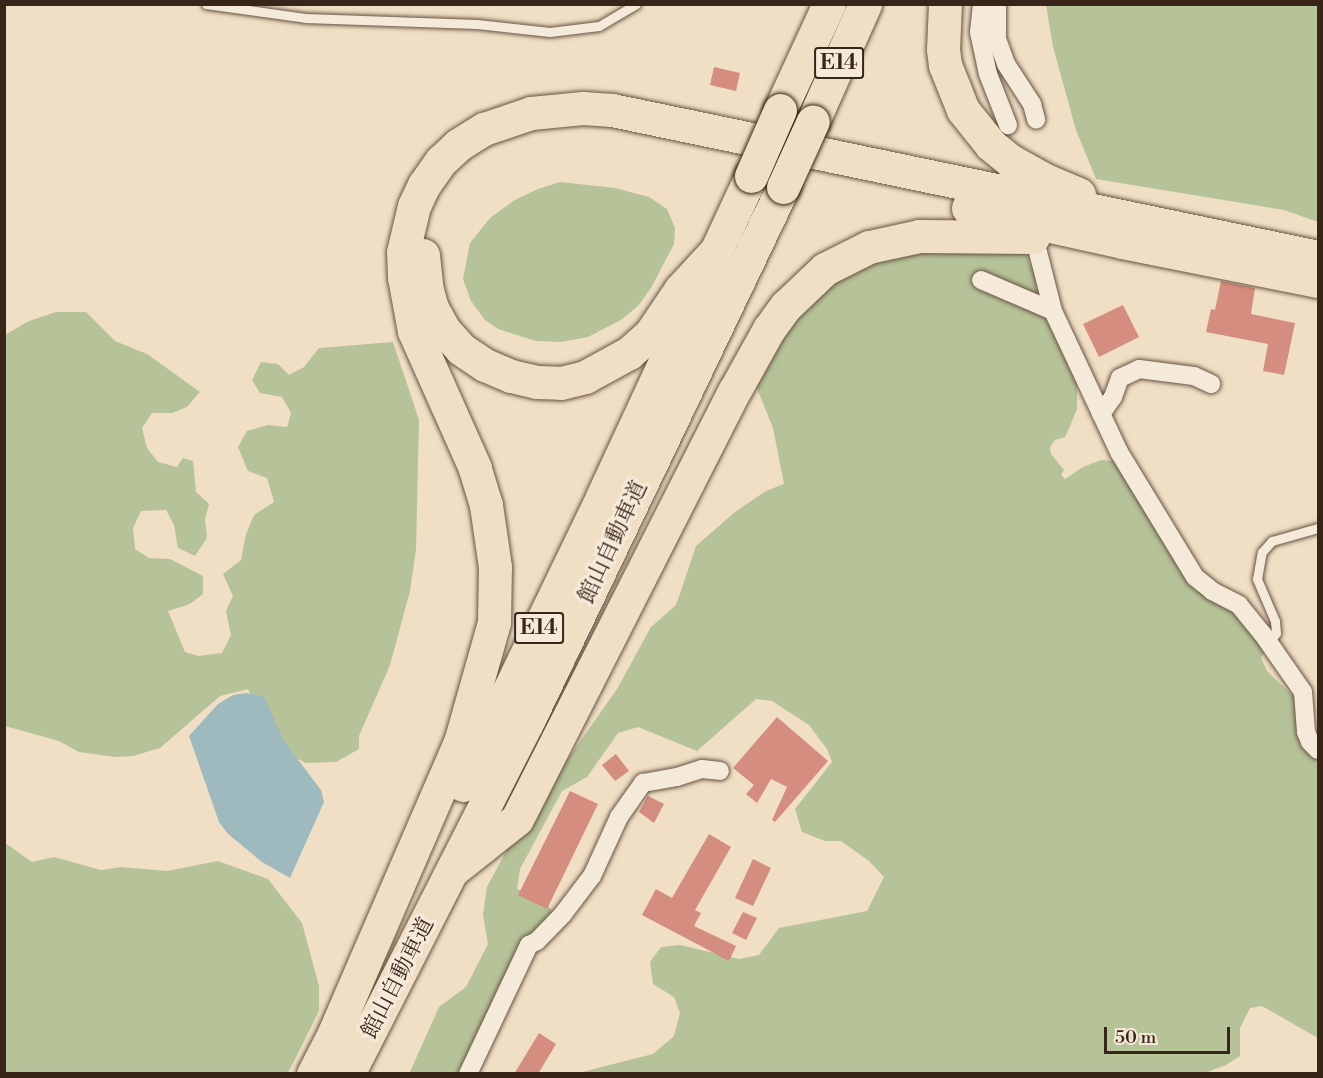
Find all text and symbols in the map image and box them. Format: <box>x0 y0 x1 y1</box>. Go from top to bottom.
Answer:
road number: E14 <box>814 45 864 81</box>
street label: 館山自動車道 <box>573 477 653 607</box>
road number: E14 <box>514 610 564 646</box>
street label: 館山自動車道 <box>356 913 440 1043</box>
scale bar <box>1107 1015 1233 1053</box>
text: 50 m <box>1115 1026 1156 1049</box>

